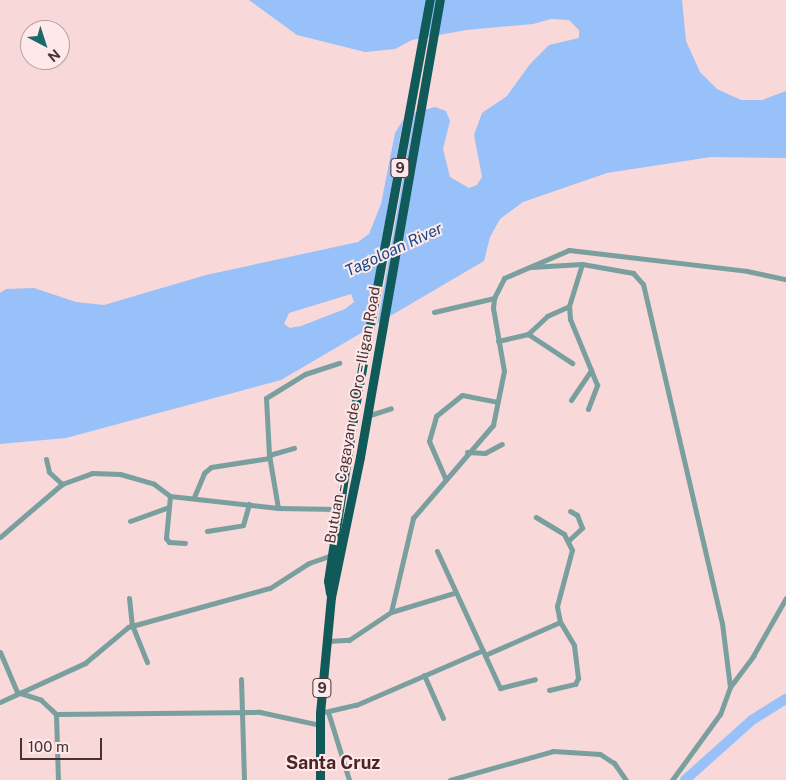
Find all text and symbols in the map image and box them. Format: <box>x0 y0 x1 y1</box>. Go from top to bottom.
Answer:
north arrow <box>20 20 70 70</box>
text: N <box>45 46 63 65</box>
road number: 9 <box>390 156 410 180</box>
water label: Tagoloan River <box>342 219 446 281</box>
street label: Butuan – Cagayan de Oro – Iligan Road <box>320 281 384 549</box>
road number: 9 <box>312 676 332 700</box>
scale bar <box>22 728 105 760</box>
text: 100 m <box>28 738 69 755</box>
district label: Santa Cruz <box>286 752 380 774</box>

